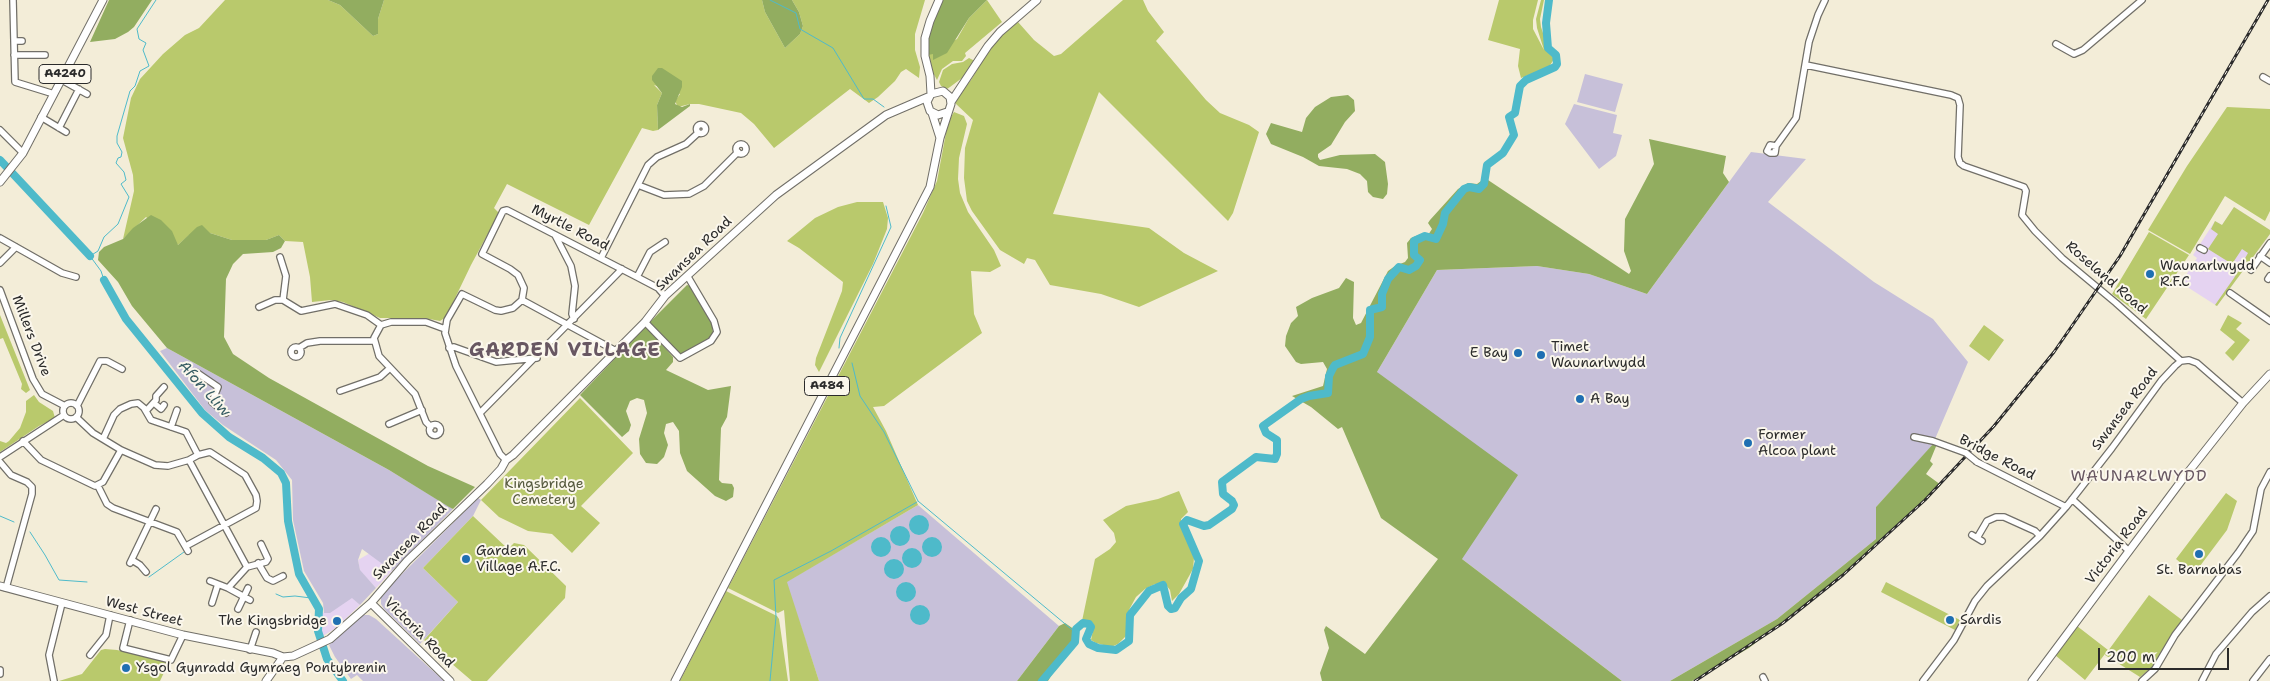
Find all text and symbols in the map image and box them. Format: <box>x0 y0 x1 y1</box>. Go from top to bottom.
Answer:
road number: A4240 <box>39 64 91 84</box>
street label: Myrtle Road <box>528 201 612 255</box>
street label: Swansea Road <box>652 213 736 295</box>
street label: Roseland Road <box>2062 238 2150 318</box>
place label: Waunarlwydd R.F.C <box>2160 258 2255 290</box>
marker: Waunarlwydd R.F.C <box>2144 268 2156 280</box>
street label: Millers Drive <box>8 293 54 379</box>
place label: Timet Waunarlwydd <box>1551 339 1646 372</box>
district label: GARDEN VILLAGE <box>467 340 663 362</box>
place label: E Bay <box>1470 345 1508 361</box>
marker: E Bay <box>1512 347 1524 359</box>
marker: Timet Waunarlwydd <box>1535 349 1547 361</box>
water label: Afon Lliw <box>174 357 234 421</box>
street label: Swansea Road <box>2088 364 2162 454</box>
road number: A484 <box>804 376 850 396</box>
place label: A Bay <box>1590 391 1630 407</box>
marker: A Bay <box>1574 393 1586 405</box>
place label: Former Alcoa plant <box>1758 427 1836 460</box>
street label: Bridge Road <box>1956 432 2038 484</box>
marker: Former Alcoa plant <box>1742 437 1754 449</box>
district label: WAUNARLWYDD <box>2069 467 2209 487</box>
park label: Kingsbridge Cemetery <box>504 476 584 508</box>
street label: Swansea Road <box>369 500 451 584</box>
street label: Victoria Road <box>2082 504 2152 588</box>
place label: Garden Village A.F.C. <box>476 543 561 576</box>
marker: St. Barnabas <box>2193 548 2205 560</box>
marker: Garden Village A.F.C. <box>460 553 472 565</box>
place label: St. Barnabas <box>2156 562 2242 578</box>
street label: West Street <box>103 594 185 630</box>
street label: Victoria Road <box>380 594 458 672</box>
place label: Sardis <box>1960 612 2002 628</box>
place label: The Kingsbridge <box>218 613 327 629</box>
marker: Sardis <box>1944 614 1956 626</box>
marker: The Kingsbridge <box>331 615 343 627</box>
scale bar <box>2100 638 2231 670</box>
text: 200 m <box>2106 647 2155 667</box>
place label: Ysgol Gynradd Gymraeg Pontybrenin <box>136 660 386 676</box>
marker: Ysgol Gynradd Gymraeg Pontybrenin <box>120 662 132 674</box>

